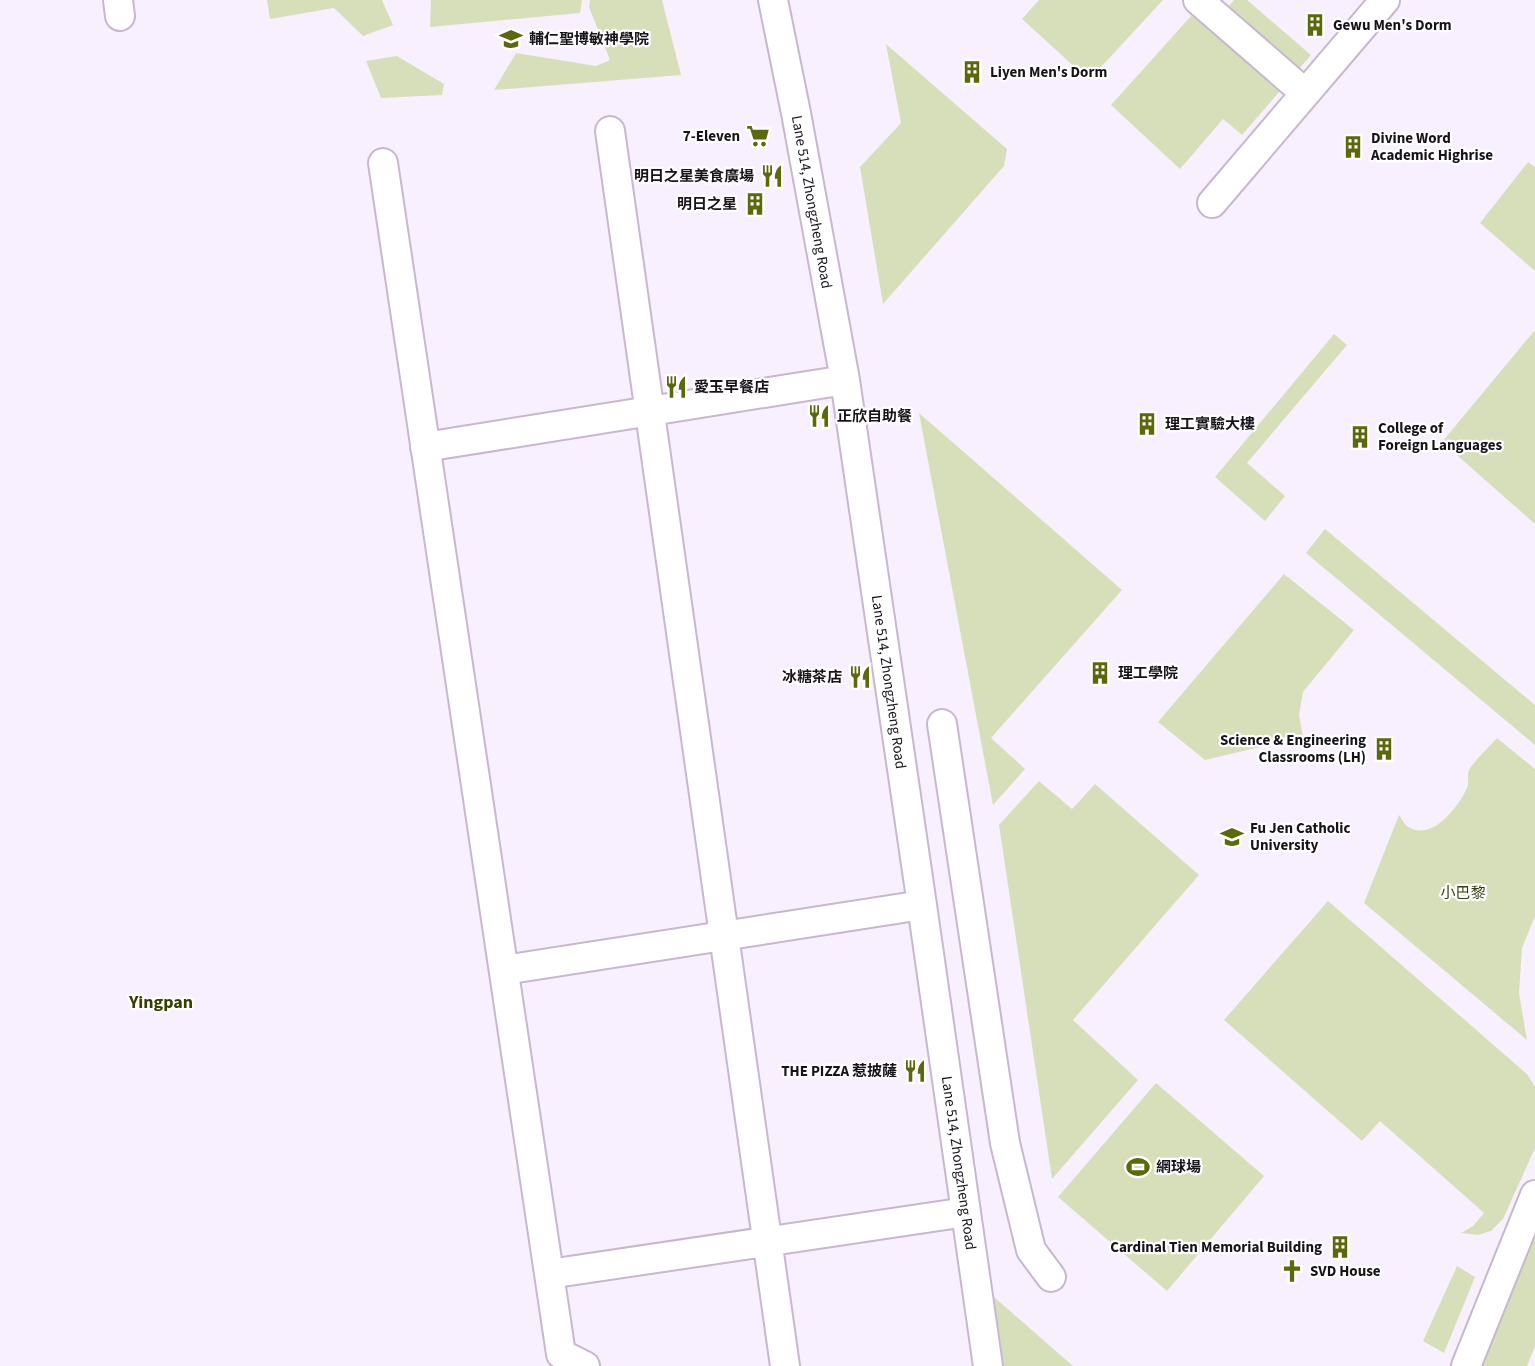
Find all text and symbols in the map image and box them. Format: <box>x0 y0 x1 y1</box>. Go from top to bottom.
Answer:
building icon: Gewu Men's Dorm <box>1302 12 1328 38</box>
place label: Gewu Men's Dorm <box>1333 15 1452 36</box>
school or university icon: 輔仁聖博敏神學院 <box>498 26 524 52</box>
place label: 輔仁聖博敏神學院 <box>529 29 649 50</box>
building icon: Liyen Men's Dorm <box>959 59 985 85</box>
place label: Liyen Men's Dorm <box>990 62 1107 83</box>
street label: Lane 514, Zhongzheng Road <box>786 114 837 290</box>
supermarket icon: 7-Eleven <box>745 123 771 149</box>
place label: 7-Eleven <box>683 126 740 147</box>
place label: Divine Word Academic Highrise <box>1370 128 1493 166</box>
building icon: Divine Word Academic Highrise <box>1340 134 1366 160</box>
restaurant icon: 明日之星美食廣場 <box>759 163 785 189</box>
place label: 明日之星美食廣場 <box>634 166 754 187</box>
building icon: 明日之星 <box>742 191 768 217</box>
place label: 明日之星 <box>677 194 737 215</box>
restaurant icon: 愛玉早餐店 <box>663 374 689 400</box>
place label: 愛玉早餐店 <box>694 377 769 398</box>
restaurant icon: 正欣自助餐 <box>806 403 832 429</box>
place label: 正欣自助餐 <box>837 406 912 427</box>
building icon: 理工實驗大樓 <box>1134 411 1160 437</box>
place label: 理工實驗大樓 <box>1165 414 1255 435</box>
place label: College of Foreign Languages <box>1378 418 1502 456</box>
building icon: College of Foreign Languages <box>1347 424 1373 450</box>
street label: Lane 514, Zhongzheng Road <box>866 594 911 770</box>
building icon: 理工學院 <box>1087 660 1113 686</box>
place label: 理工學院 <box>1118 663 1178 684</box>
restaurant icon: 冰糖茶店 <box>847 664 873 690</box>
place label: 冰糖茶店 <box>782 667 842 688</box>
place label: Science & Engineering Classrooms (LH) <box>1220 730 1366 768</box>
building icon: Science & Engineering Classrooms (LH) <box>1371 736 1397 762</box>
place label: Fu Jen Catholic University <box>1250 818 1351 856</box>
school or university icon: Fu Jen Catholic University <box>1219 824 1245 850</box>
park label: 小巴黎 <box>1440 883 1486 904</box>
district label: Yingpan <box>128 990 193 1015</box>
restaurant icon: THE PIZZA 惹披薩 <box>902 1058 928 1084</box>
place label: THE PIZZA 惹披薩 <box>781 1061 897 1082</box>
street label: Lane 514, Zhongzheng Road <box>936 1075 981 1251</box>
sports icon: 網球場 <box>1125 1154 1151 1180</box>
place label: 網球場 <box>1156 1157 1201 1178</box>
building icon: Cardinal Tien Memorial Building <box>1327 1234 1353 1260</box>
place label: Cardinal Tien Memorial Building <box>1110 1237 1322 1258</box>
church icon: SVD House <box>1279 1258 1305 1284</box>
place label: SVD House <box>1310 1261 1381 1282</box>

